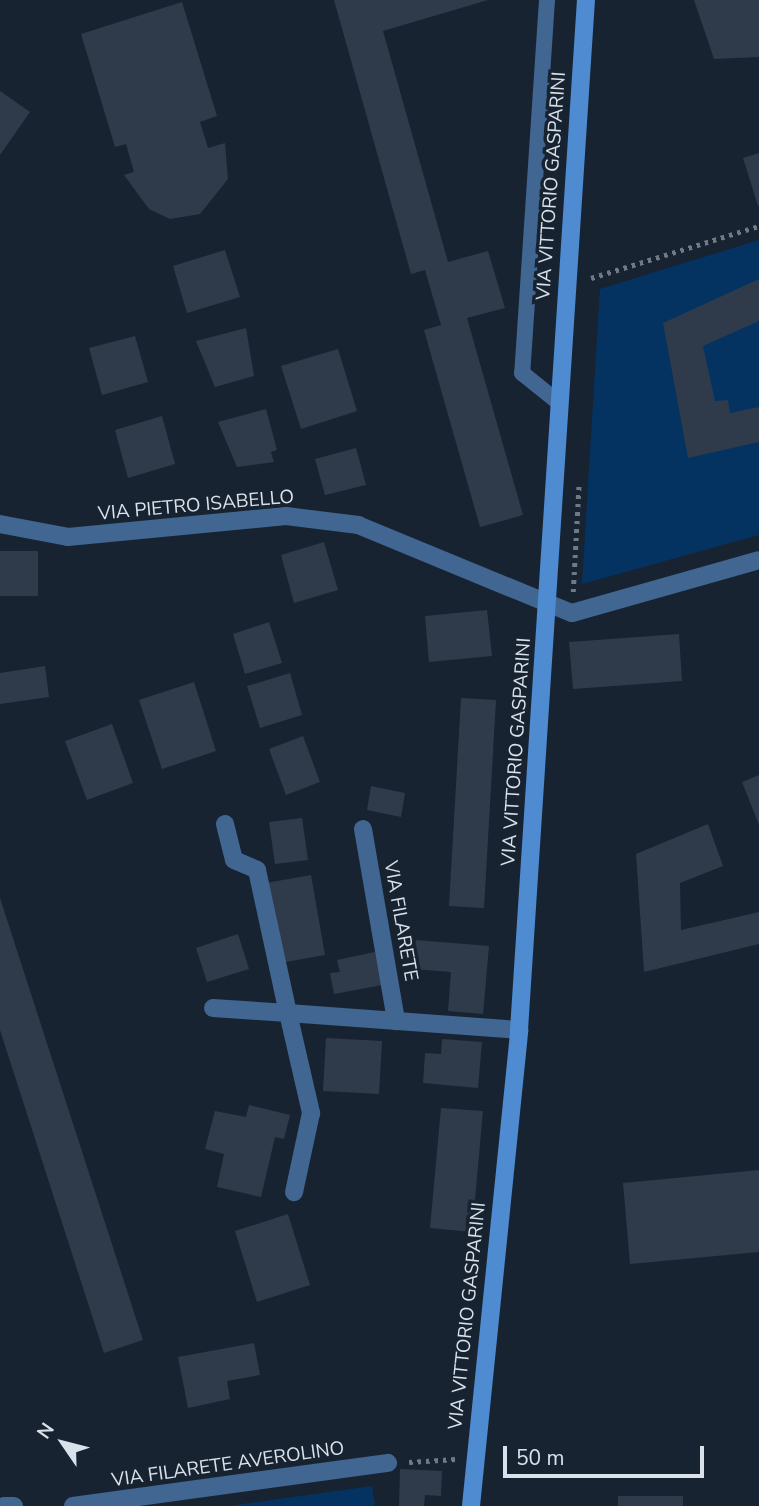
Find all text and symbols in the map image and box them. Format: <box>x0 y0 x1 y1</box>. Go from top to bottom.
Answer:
street label: VIA VITTORIO GASPARINI <box>533 71 571 301</box>
street label: VIA PIETRO ISABELLO <box>97 486 295 526</box>
street label: VIA VITTORIO GASPARINI <box>498 637 536 867</box>
street label: VIA FILARETE <box>378 859 422 983</box>
street label: VIA VITTORIO GASPARINI <box>445 1201 491 1431</box>
north arrow <box>28 1408 98 1478</box>
text: N <box>31 1418 61 1444</box>
scale bar <box>507 1432 708 1476</box>
street label: VIA FILARETE AVEROLINO <box>110 1437 346 1493</box>
text: 50 m <box>516 1444 565 1472</box>

